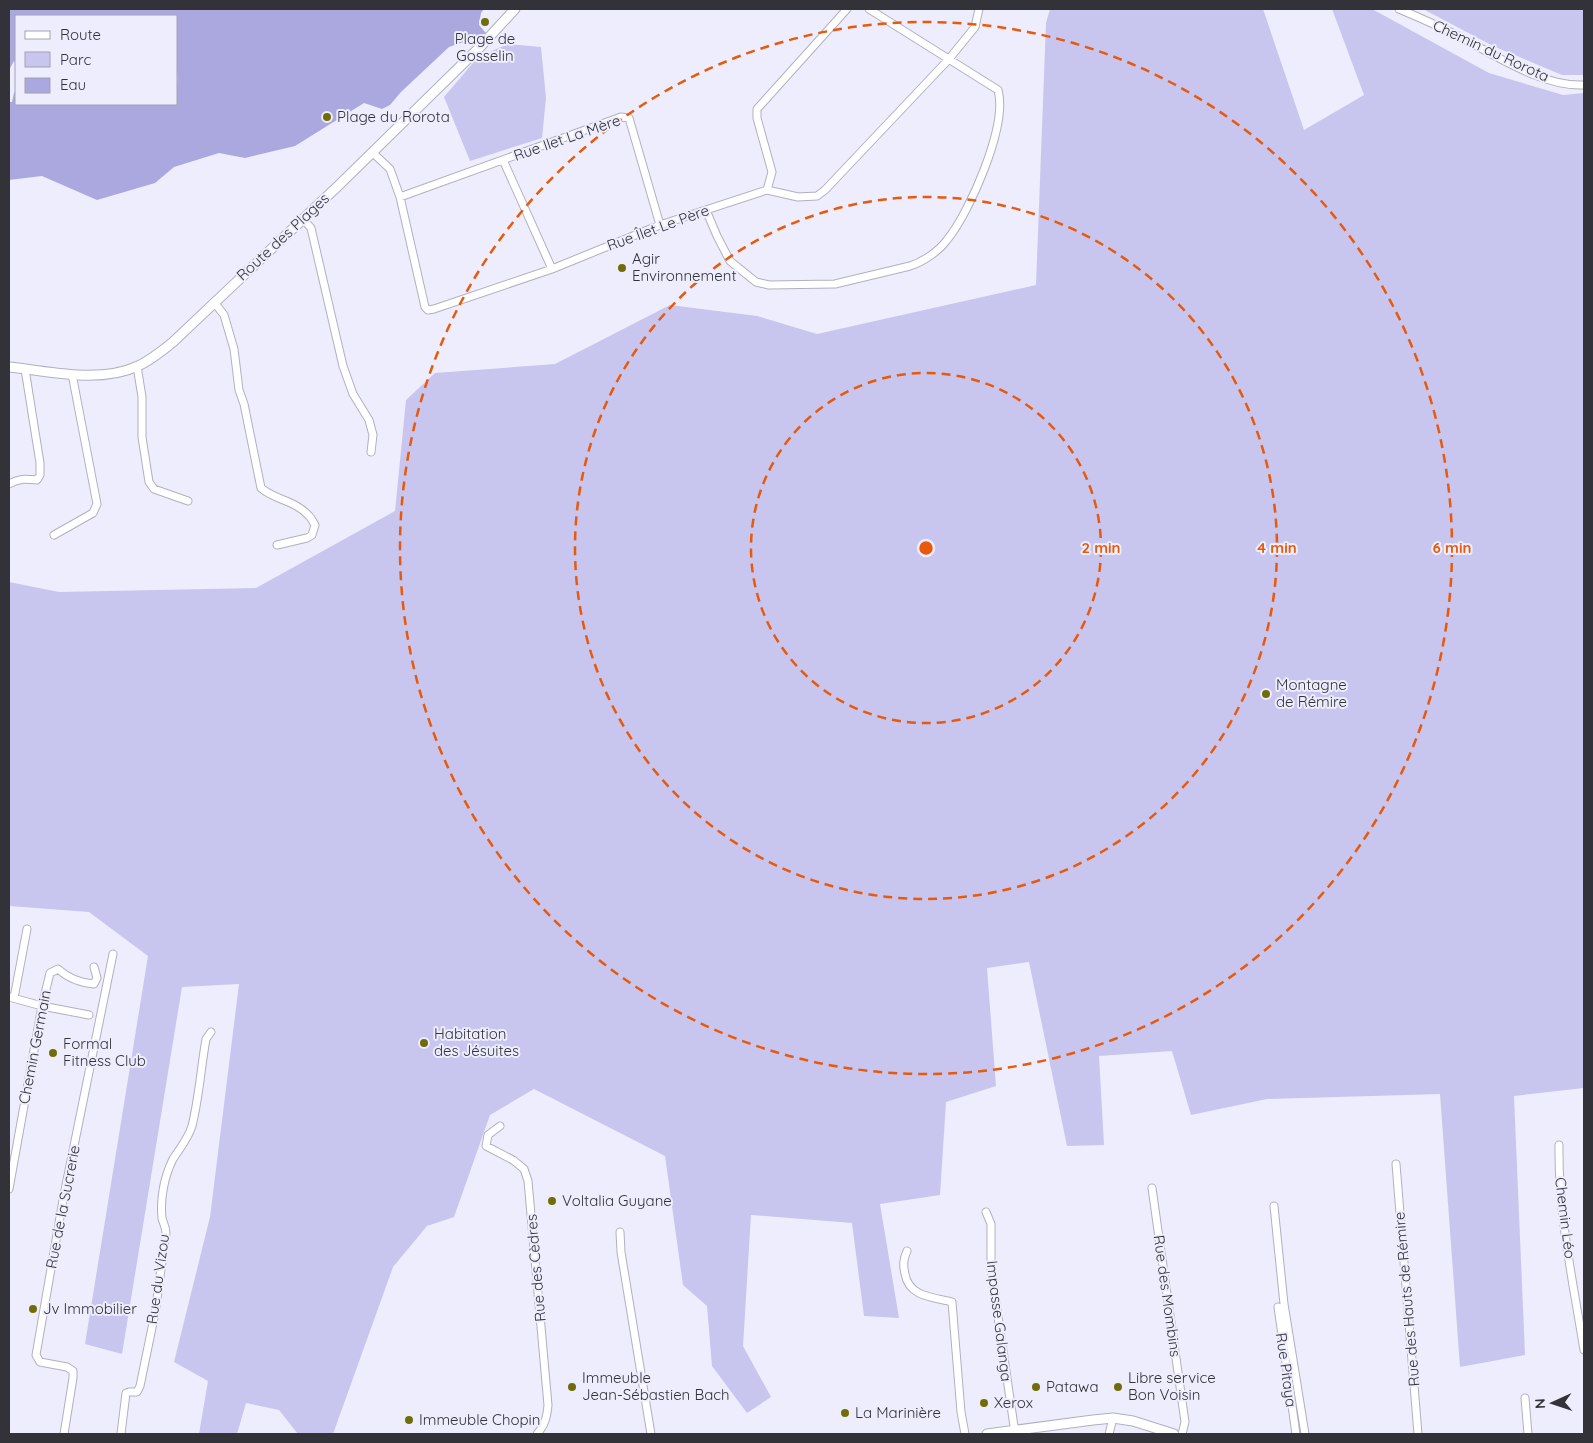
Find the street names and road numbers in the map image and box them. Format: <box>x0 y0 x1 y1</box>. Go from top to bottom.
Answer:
street label: Chemin du Rorota <box>1430 15 1552 86</box>
street label: Rue Ilet La Mère <box>511 110 623 165</box>
street label: Route des Plages <box>232 189 333 284</box>
street label: Rue Îlet Le Père <box>604 200 712 255</box>
street label: Chemin Germain <box>14 988 55 1106</box>
street label: Rue de la Sucrerie <box>41 1144 84 1270</box>
street label: Chemin Léo <box>1551 1176 1580 1260</box>
street label: Rue des Hauts de Rémire <box>1389 1211 1424 1387</box>
street label: Rue des Cèdres <box>521 1213 550 1323</box>
street label: Rue du Vizou <box>142 1233 173 1325</box>
street label: Rue des Mombins <box>1150 1234 1185 1358</box>
street label: Impasse Galanga <box>983 1259 1016 1382</box>
street label: Rue Pitaya <box>1272 1331 1301 1408</box>

